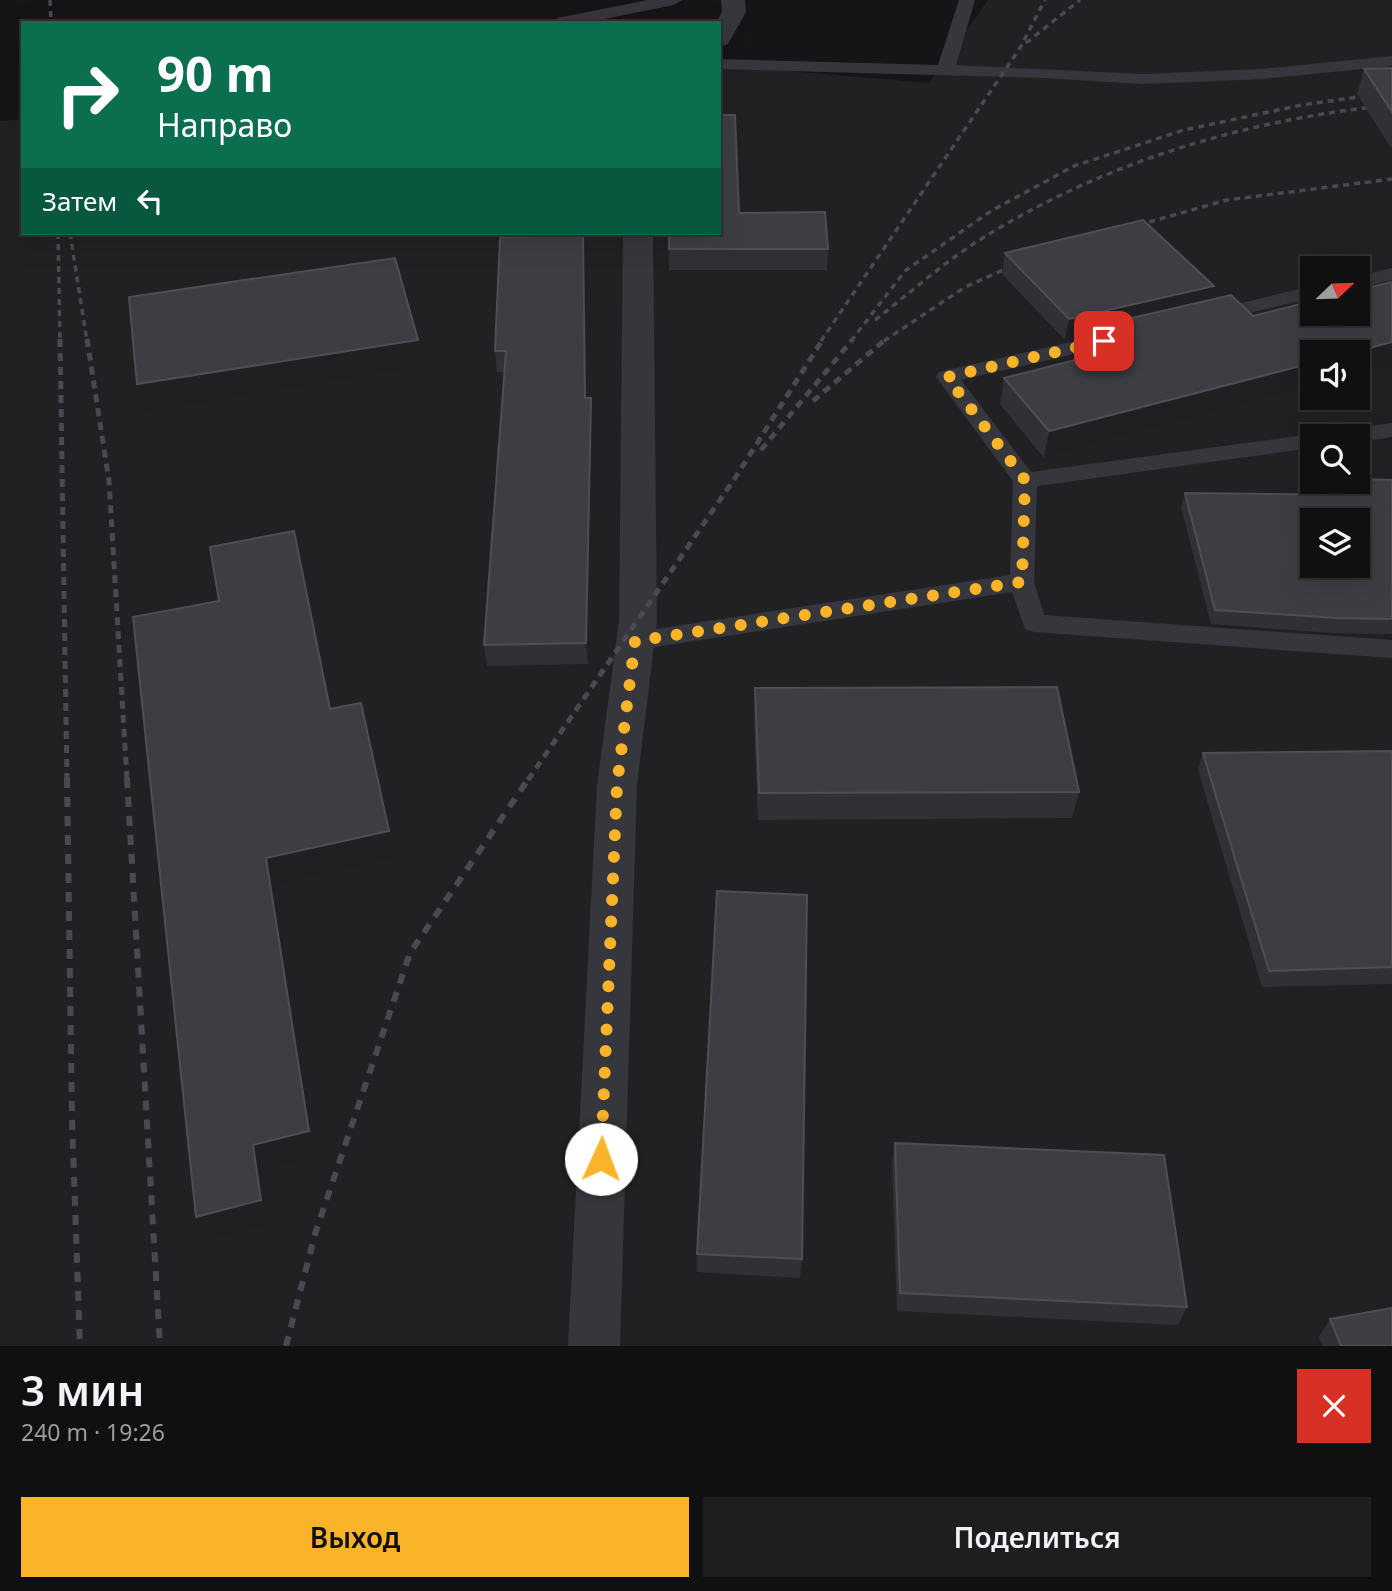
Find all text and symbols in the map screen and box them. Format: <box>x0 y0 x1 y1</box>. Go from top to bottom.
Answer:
text: 90 m <box>157 40 274 106</box>
icon: right <box>42 49 133 140</box>
text: Направо <box>157 103 292 146</box>
icon: left <box>131 182 169 220</box>
text: Затем <box>42 183 117 219</box>
north arrow <box>1300 256 1370 326</box>
map controls <box>1300 256 1370 578</box>
pin <box>1074 311 1134 371</box>
icon: arrive <box>1085 322 1123 360</box>
button: sound <box>1300 340 1370 410</box>
button: search <box>1300 424 1370 494</box>
button: layers <box>1300 508 1370 578</box>
position arrow <box>564 1122 638 1196</box>
text: 3 мин <box>21 1361 144 1418</box>
button: close <box>1297 1369 1371 1443</box>
text: 240 m · 19:26 <box>21 1416 165 1448</box>
button: Выход <box>21 1497 689 1577</box>
button: Поделиться <box>703 1497 1371 1577</box>

